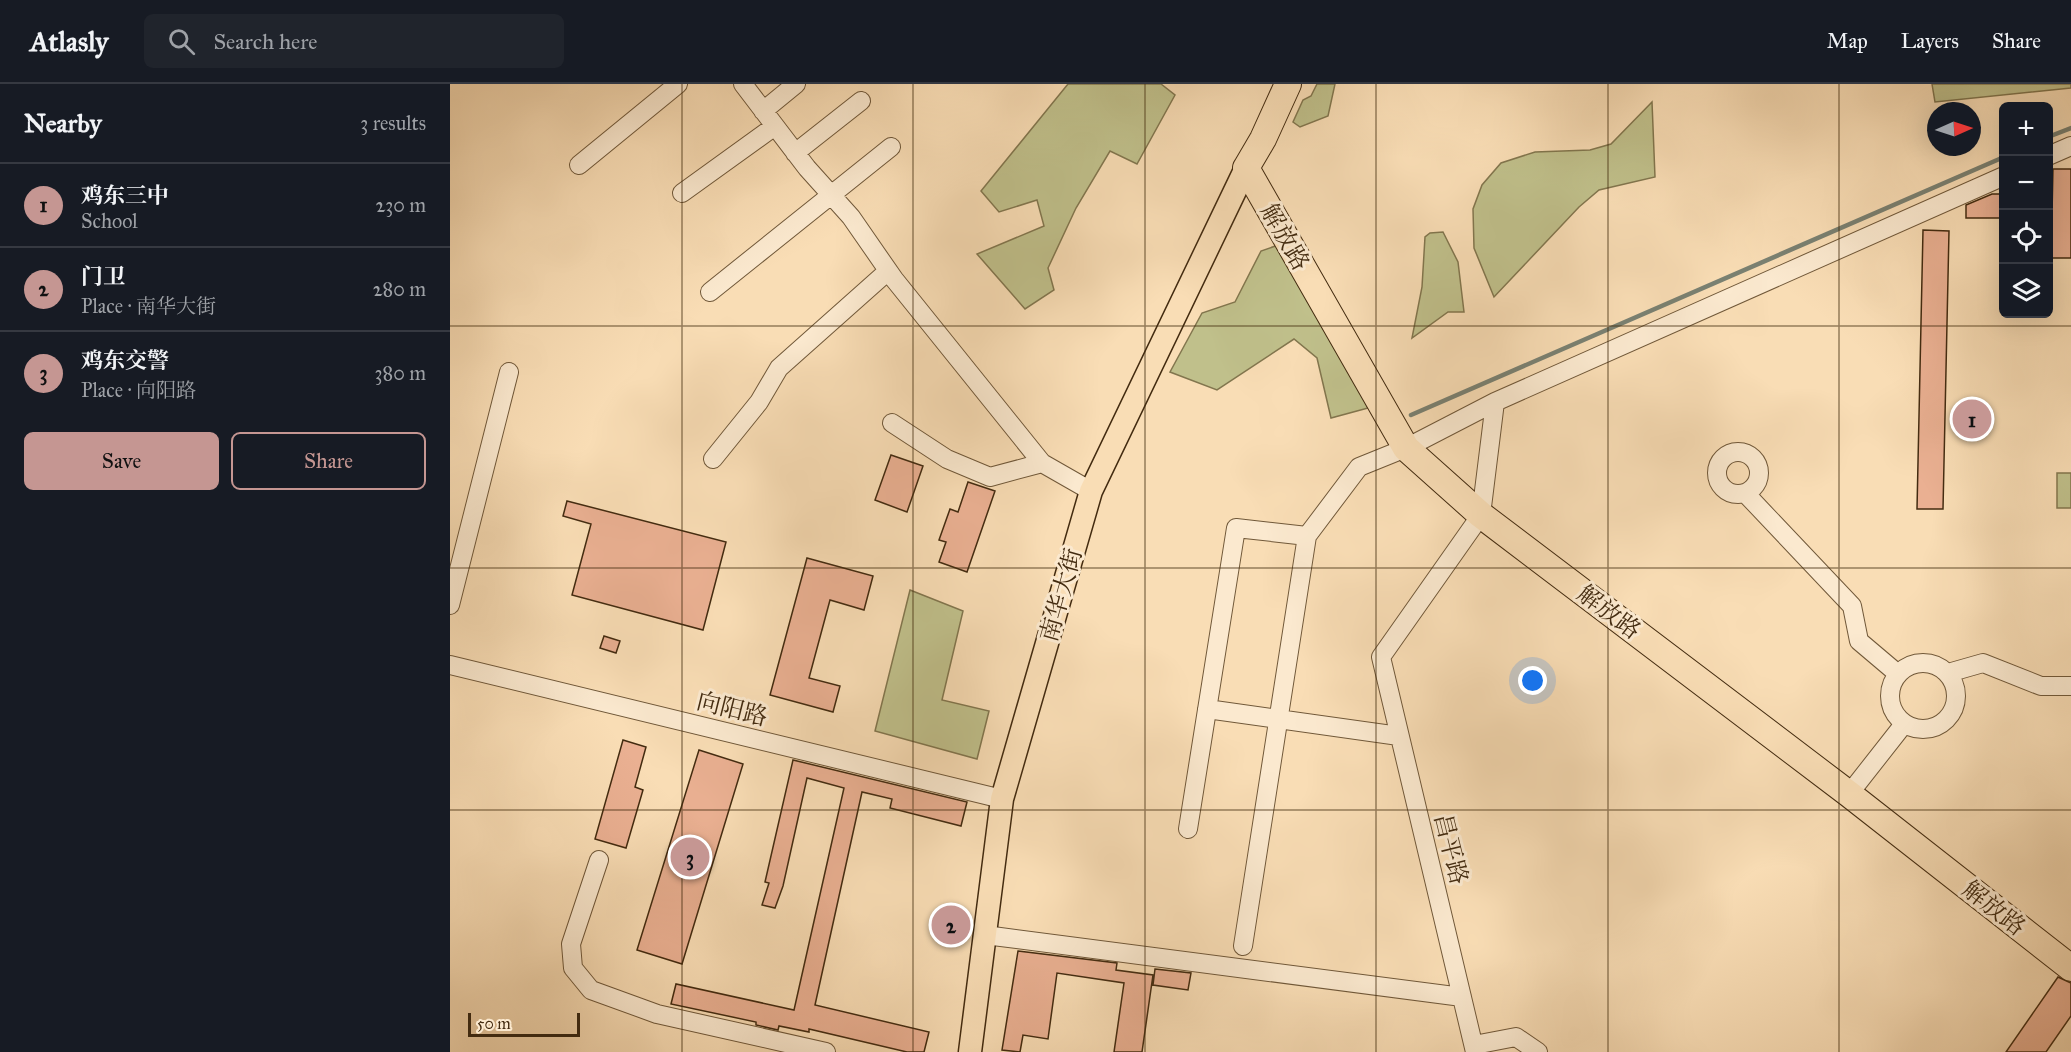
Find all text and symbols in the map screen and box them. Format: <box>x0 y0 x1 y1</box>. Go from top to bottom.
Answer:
search box <box>144 14 564 68</box>
text: Atlasly <box>30 24 108 59</box>
icon: search <box>165 25 198 58</box>
text: Search here <box>213 28 317 55</box>
text: Map <box>1827 28 1868 54</box>
text: Layers <box>1901 28 1959 54</box>
text: Share <box>1992 28 2041 54</box>
north arrow <box>1927 102 1981 156</box>
map controls <box>1999 102 2053 318</box>
button: + <box>1999 102 2053 156</box>
text: Nearby <box>24 107 102 139</box>
text: 3 results <box>360 111 426 135</box>
button: − <box>1999 156 2053 210</box>
text: 鸡东三中 <box>81 182 169 209</box>
text: 1 <box>40 193 47 217</box>
text: 230 m <box>375 193 426 217</box>
street label: 解放路 <box>1254 198 1316 276</box>
text: School <box>81 209 138 233</box>
button: locate <box>1999 210 2053 264</box>
text: 门卫 <box>81 263 125 290</box>
button: layers <box>1999 264 2053 318</box>
text: 2 <box>39 277 48 301</box>
text: 280 m <box>373 277 426 301</box>
text: Place · 南华大街 <box>81 294 216 318</box>
text: 鸡东交警 <box>81 347 169 374</box>
text: 3 <box>40 361 48 385</box>
text: 380 m <box>375 361 426 385</box>
text: Place · 向阳路 <box>81 378 196 402</box>
pin: 1 <box>1952 396 1991 442</box>
button: Save <box>24 432 219 490</box>
button: Share <box>231 432 426 490</box>
street label: 南华大街 <box>1033 545 1089 645</box>
street label: 解放路 <box>1571 578 1647 646</box>
your location <box>1518 666 1547 695</box>
street label: 向阳路 <box>693 686 771 732</box>
street label: 昌平路 <box>1428 810 1474 888</box>
pin: 3 <box>670 834 710 880</box>
street label: 解放路 <box>1956 874 2032 942</box>
pin: 2 <box>932 902 970 948</box>
scale bar <box>468 1010 580 1038</box>
text: 50 m <box>477 1014 511 1033</box>

